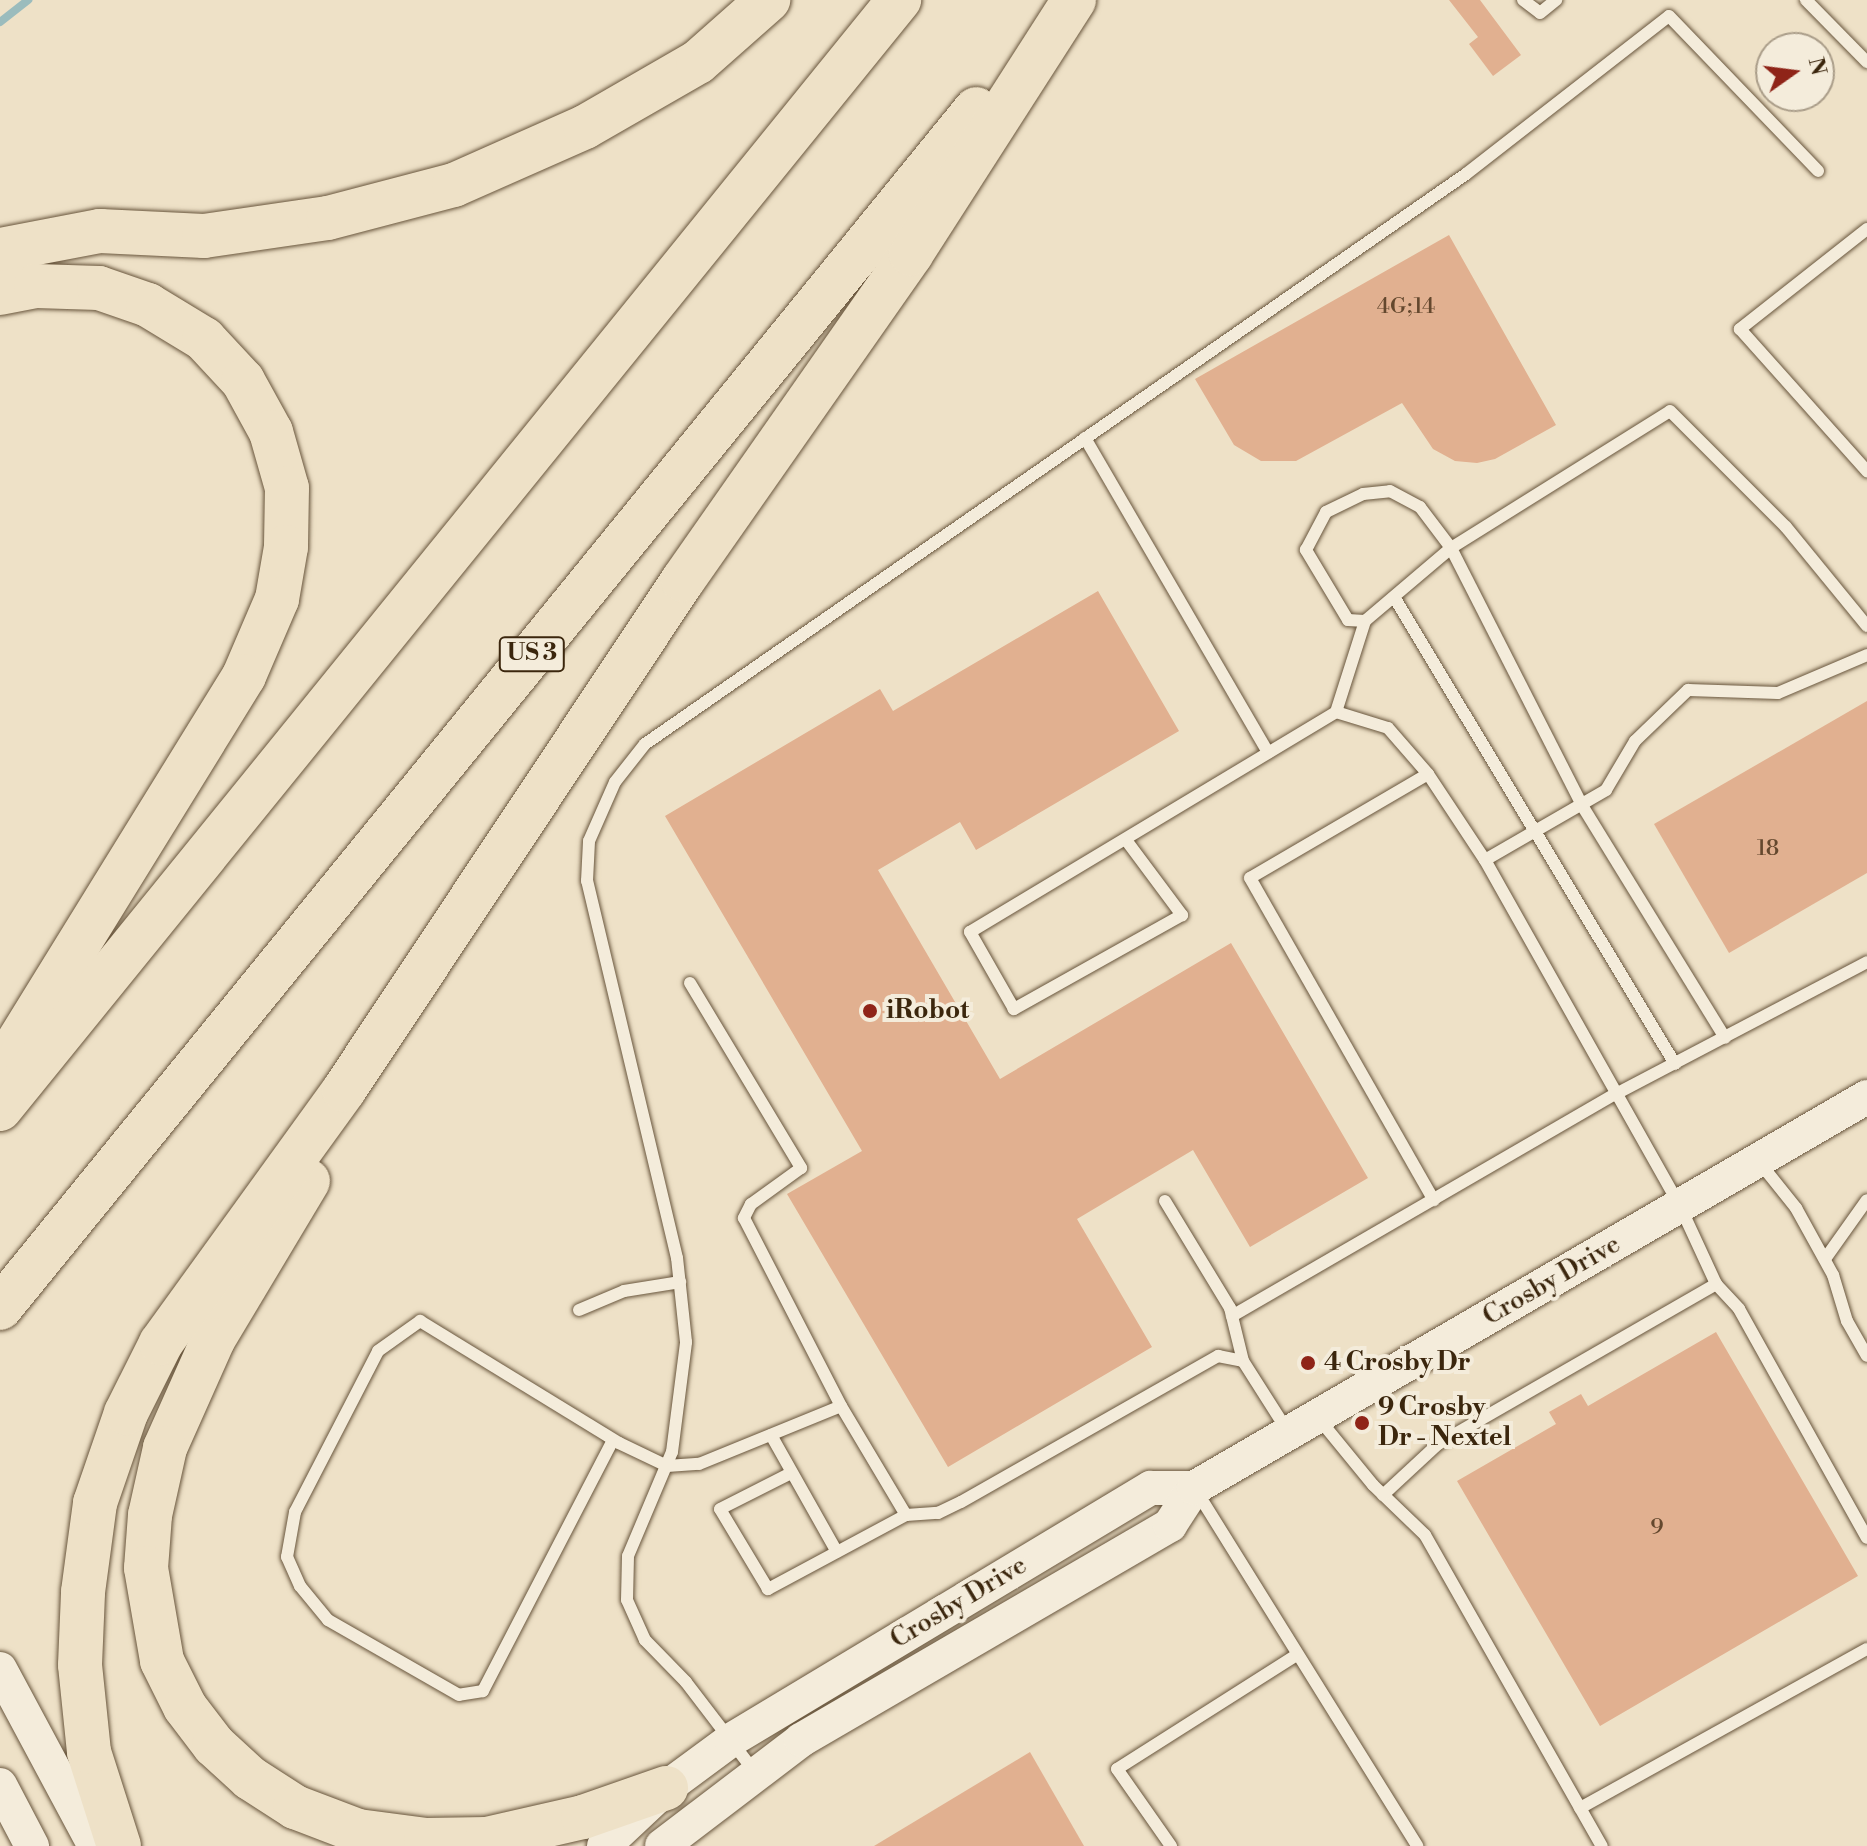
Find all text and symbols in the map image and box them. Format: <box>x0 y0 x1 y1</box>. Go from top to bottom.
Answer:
north arrow <box>1755 32 1835 112</box>
text: N <box>1802 55 1832 78</box>
house number: 4G;14 <box>1377 294 1435 320</box>
road number: US 3 <box>498 634 566 674</box>
house number: 18 <box>1757 836 1779 862</box>
place label: iRobot <box>886 995 969 1027</box>
marker: iRobot <box>861 1002 879 1020</box>
street label: Crosby Drive <box>1478 1229 1626 1333</box>
place label: 4 Crosby Dr <box>1324 1347 1471 1379</box>
marker: 4 Crosby Dr <box>1299 1354 1317 1372</box>
place label: 9 Crosby Dr - Nextel <box>1378 1392 1511 1454</box>
marker: 9 Crosby Dr - Nextel <box>1353 1414 1371 1432</box>
house number: 9 <box>1650 1515 1664 1541</box>
street label: Crosby Drive <box>885 1550 1033 1656</box>

